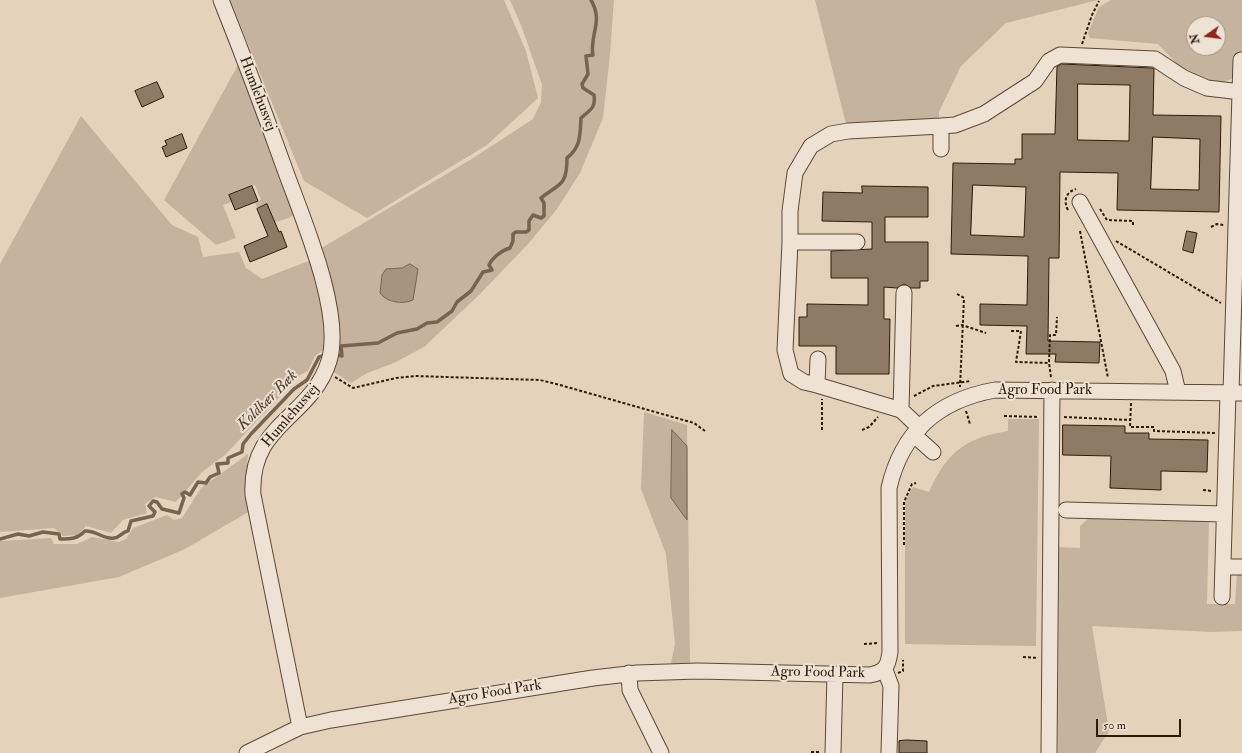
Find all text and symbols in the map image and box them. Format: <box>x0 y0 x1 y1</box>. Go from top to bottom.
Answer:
north arrow <box>1186 16 1226 56</box>
text: N <box>1187 32 1202 45</box>
street label: Humlehusvej <box>235 54 279 134</box>
water label: Koldkær Bæk <box>234 367 302 435</box>
street label: Humlehusvej <box>259 381 323 451</box>
street label: Agro Food Park <box>998 382 1092 400</box>
street label: Agro Food Park <box>771 663 865 683</box>
street label: Agro Food Park <box>447 677 543 709</box>
scale bar <box>1098 711 1183 737</box>
text: 50 m <box>1103 718 1126 733</box>

